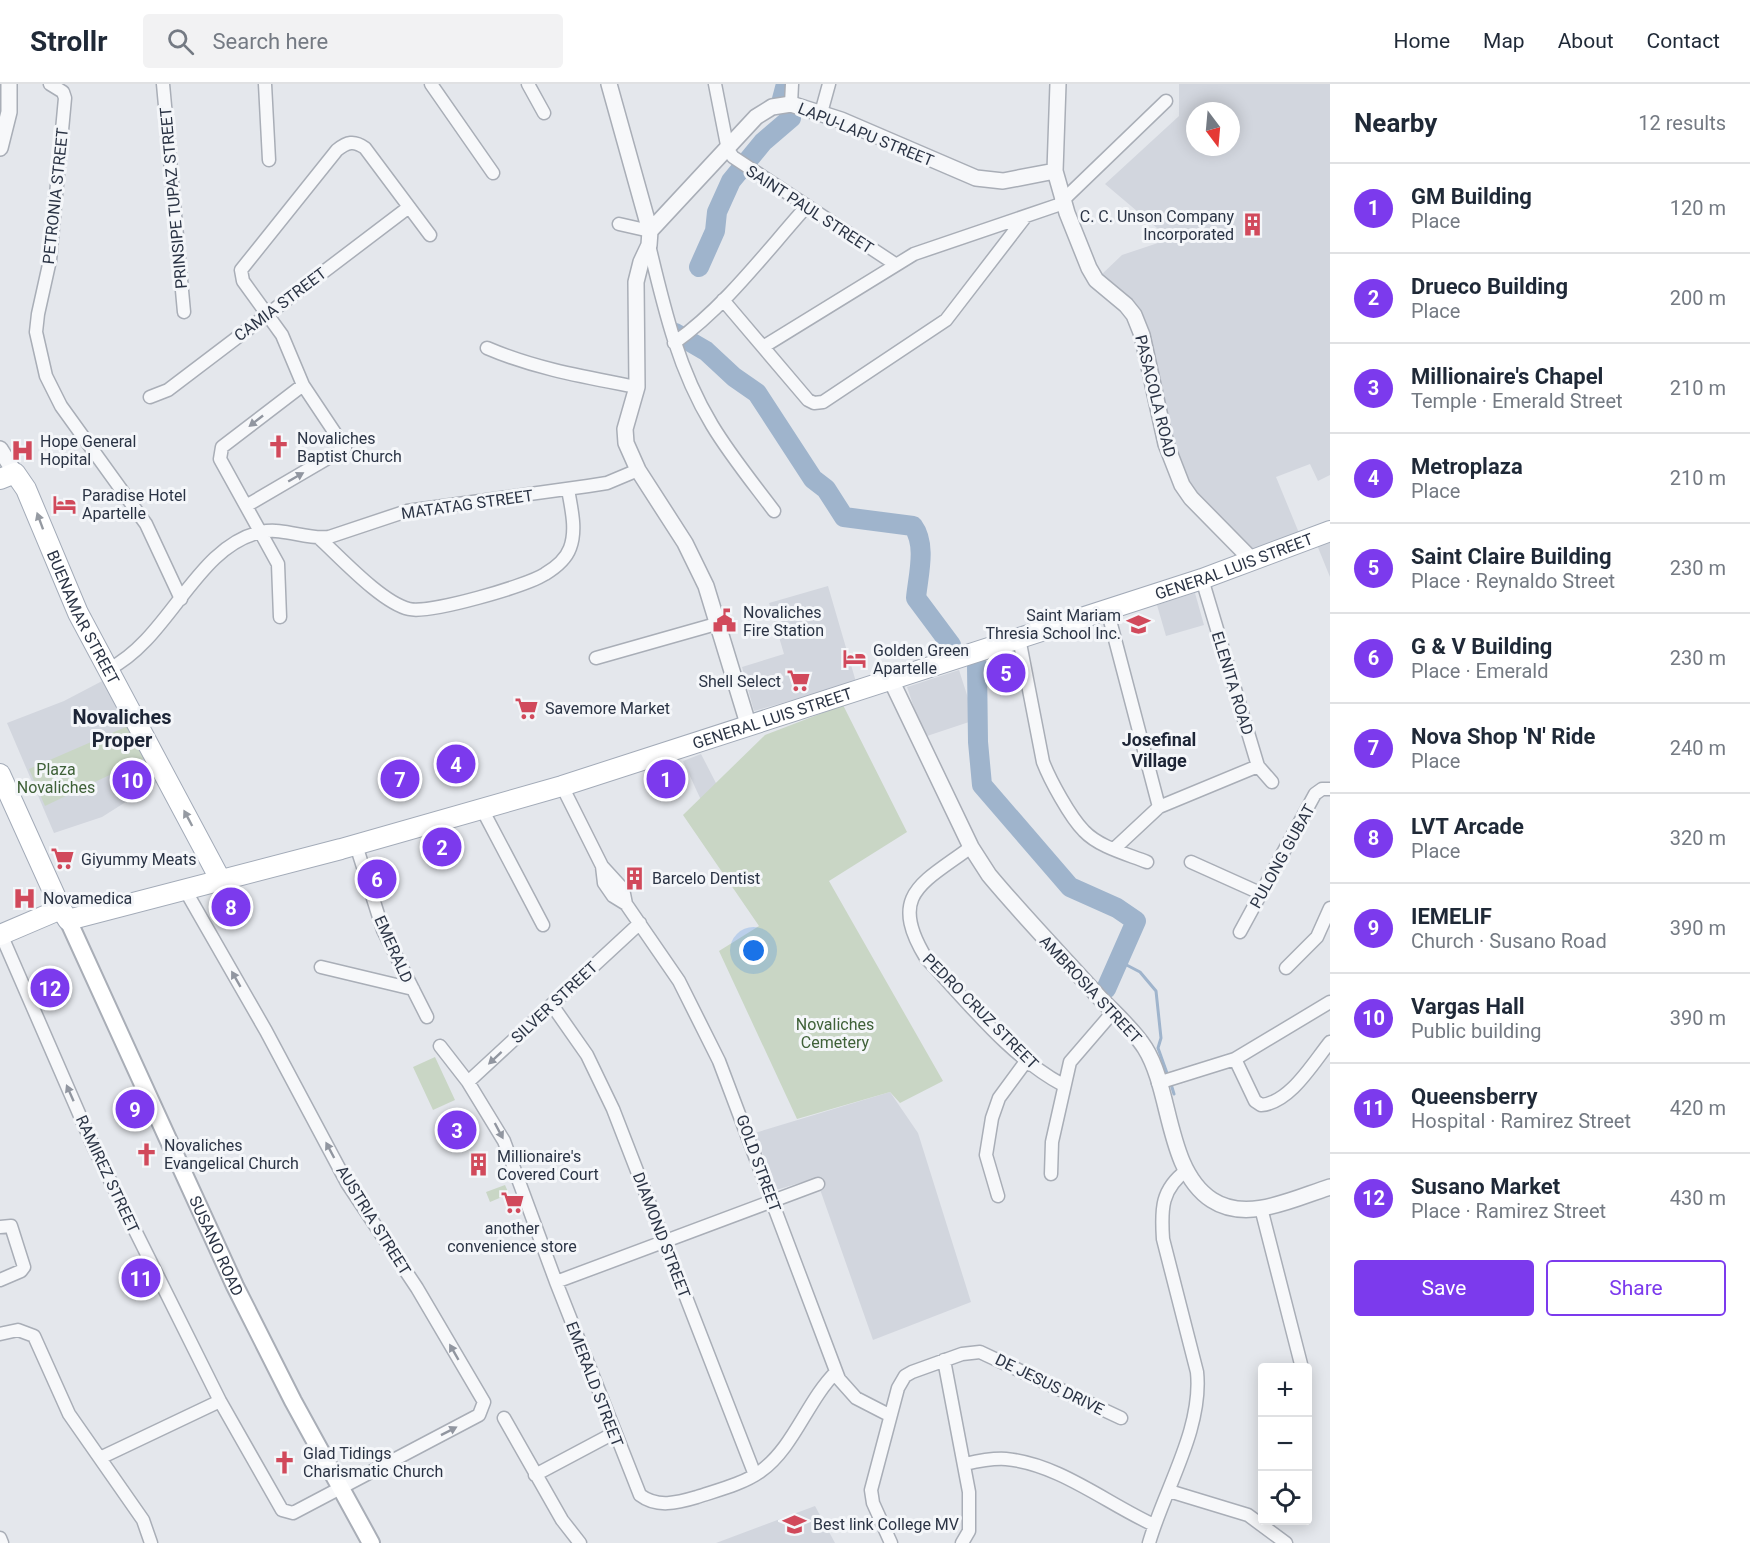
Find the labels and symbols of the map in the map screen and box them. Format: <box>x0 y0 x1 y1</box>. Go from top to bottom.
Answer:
street label: LAPU-LAPU STREET <box>795 99 937 171</box>
north arrow <box>1186 102 1240 156</box>
street label: PRINSIPE TUPAZ STREET <box>156 106 191 290</box>
street label: PETRONIA STREET <box>39 127 72 265</box>
street label: SAINT PAUL STREET <box>743 161 877 258</box>
place label: C. C. Unson Company Incorporated <box>1080 207 1234 244</box>
building icon: C. C. Unson Company Incorporated <box>1239 212 1265 238</box>
street label: CAMIA STREET <box>230 263 331 345</box>
street label: PASACOLA ROAD <box>1131 333 1180 459</box>
one-way arrow <box>249 415 265 427</box>
place label: Novaliches Baptist Church <box>297 429 402 466</box>
place label: Hope General Hopital <box>40 432 136 469</box>
church icon: Novaliches Baptist Church <box>266 434 292 460</box>
hospital icon: Hope General Hopital <box>9 437 35 463</box>
one-way arrow <box>288 472 305 482</box>
place label: Paradise Hotel Apartelle <box>82 486 186 523</box>
street label: MATATAG STREET <box>400 486 535 523</box>
hotel icon: Paradise Hotel Apartelle <box>51 491 77 517</box>
one-way arrow <box>35 511 45 529</box>
street label: GENERAL LUIS STREET <box>1153 529 1316 604</box>
street label: BUENAMAR STREET <box>43 547 123 688</box>
place label: Novaliches Fire Station <box>743 603 824 640</box>
place label: Saint Mariam Thresia School Inc. <box>985 606 1121 643</box>
public building icon: Novaliches Fire Station <box>712 608 738 634</box>
school or university icon: Saint Mariam Thresia School Inc. <box>1126 611 1152 637</box>
street label: ELENITA ROAD <box>1208 629 1257 737</box>
place label: Golden Green Apartelle <box>873 641 969 678</box>
hotel icon: Golden Green Apartelle <box>842 646 868 672</box>
pin: 5 <box>986 650 1026 696</box>
supermarket icon: Shell Select <box>786 668 812 694</box>
place label: Shell Select <box>698 672 781 691</box>
street label: GENERAL LUIS STREET <box>690 684 855 753</box>
supermarket icon: Savemore Market <box>514 695 540 721</box>
place label: Savemore Market <box>545 699 670 718</box>
district label: Novaliches Proper <box>72 705 172 752</box>
district label: Josefinal Village <box>1122 729 1196 771</box>
pin: 4 <box>436 742 476 786</box>
pin: 7 <box>380 756 420 802</box>
pin: 1 <box>646 756 686 802</box>
pin: 10 <box>112 758 152 802</box>
park label: Plaza Novaliches <box>17 760 95 797</box>
street label: PULONG GUBAT <box>1246 800 1319 912</box>
one-way arrow <box>183 809 193 826</box>
pin: 2 <box>422 824 462 870</box>
supermarket icon: Giyummy Meats <box>50 846 76 872</box>
place label: Giyummy Meats <box>81 850 196 869</box>
pin: 6 <box>358 856 397 902</box>
building icon: Barcelo Dentist <box>621 865 647 891</box>
place label: Barcelo Dentist <box>652 869 760 888</box>
pin: 8 <box>212 884 250 930</box>
hospital icon: Novamedica <box>12 885 38 911</box>
place label: Novamedica <box>43 889 132 908</box>
street label: EMERALD <box>370 913 417 986</box>
street label: AMBROSIA STREET <box>1036 932 1146 1048</box>
your location <box>739 936 768 965</box>
street label: PEDRO CRUZ STREET <box>919 950 1043 1073</box>
street label: SILVER STREET <box>507 957 602 1047</box>
pin: 12 <box>31 966 70 1010</box>
one-way arrow <box>231 970 241 987</box>
park label: Novaliches Cemetery <box>796 1015 874 1052</box>
one-way arrow <box>488 1050 502 1064</box>
one-way arrow <box>65 1084 74 1101</box>
pin: 9 <box>116 1086 154 1132</box>
pin: 3 <box>438 1108 476 1152</box>
street label: RAMIREZ STREET <box>72 1112 143 1237</box>
street label: GOLD STREET <box>732 1112 785 1215</box>
one-way arrow <box>494 1123 504 1140</box>
place label: Novaliches Evangelical Church <box>164 1136 299 1173</box>
church icon: Novaliches Evangelical Church <box>133 1141 159 1167</box>
one-way arrow <box>325 1141 335 1158</box>
place label: Millionaire's Covered Court <box>497 1147 599 1184</box>
building icon: Millionaire's Covered Court <box>466 1152 492 1178</box>
street label: AUSTRIA STREET <box>332 1162 415 1279</box>
street label: DIAMOND STREET <box>629 1170 694 1301</box>
supermarket icon: another convenience store <box>499 1190 525 1216</box>
street label: SUSANO ROAD <box>185 1193 247 1299</box>
place label: another convenience store <box>447 1219 577 1256</box>
pin: 11 <box>122 1256 160 1300</box>
street label: EMERALD STREET <box>562 1319 627 1450</box>
one-way arrow <box>449 1343 459 1360</box>
street label: DE JESUS DRIVE <box>992 1350 1107 1419</box>
one-way arrow <box>440 1426 457 1436</box>
place label: Glad Tidings Charismatic Church <box>303 1444 443 1481</box>
church icon: Glad Tidings Charismatic Church <box>272 1449 298 1475</box>
school or university icon: Best link College MV <box>782 1511 808 1537</box>
place label: Best link College MV <box>813 1515 959 1534</box>

